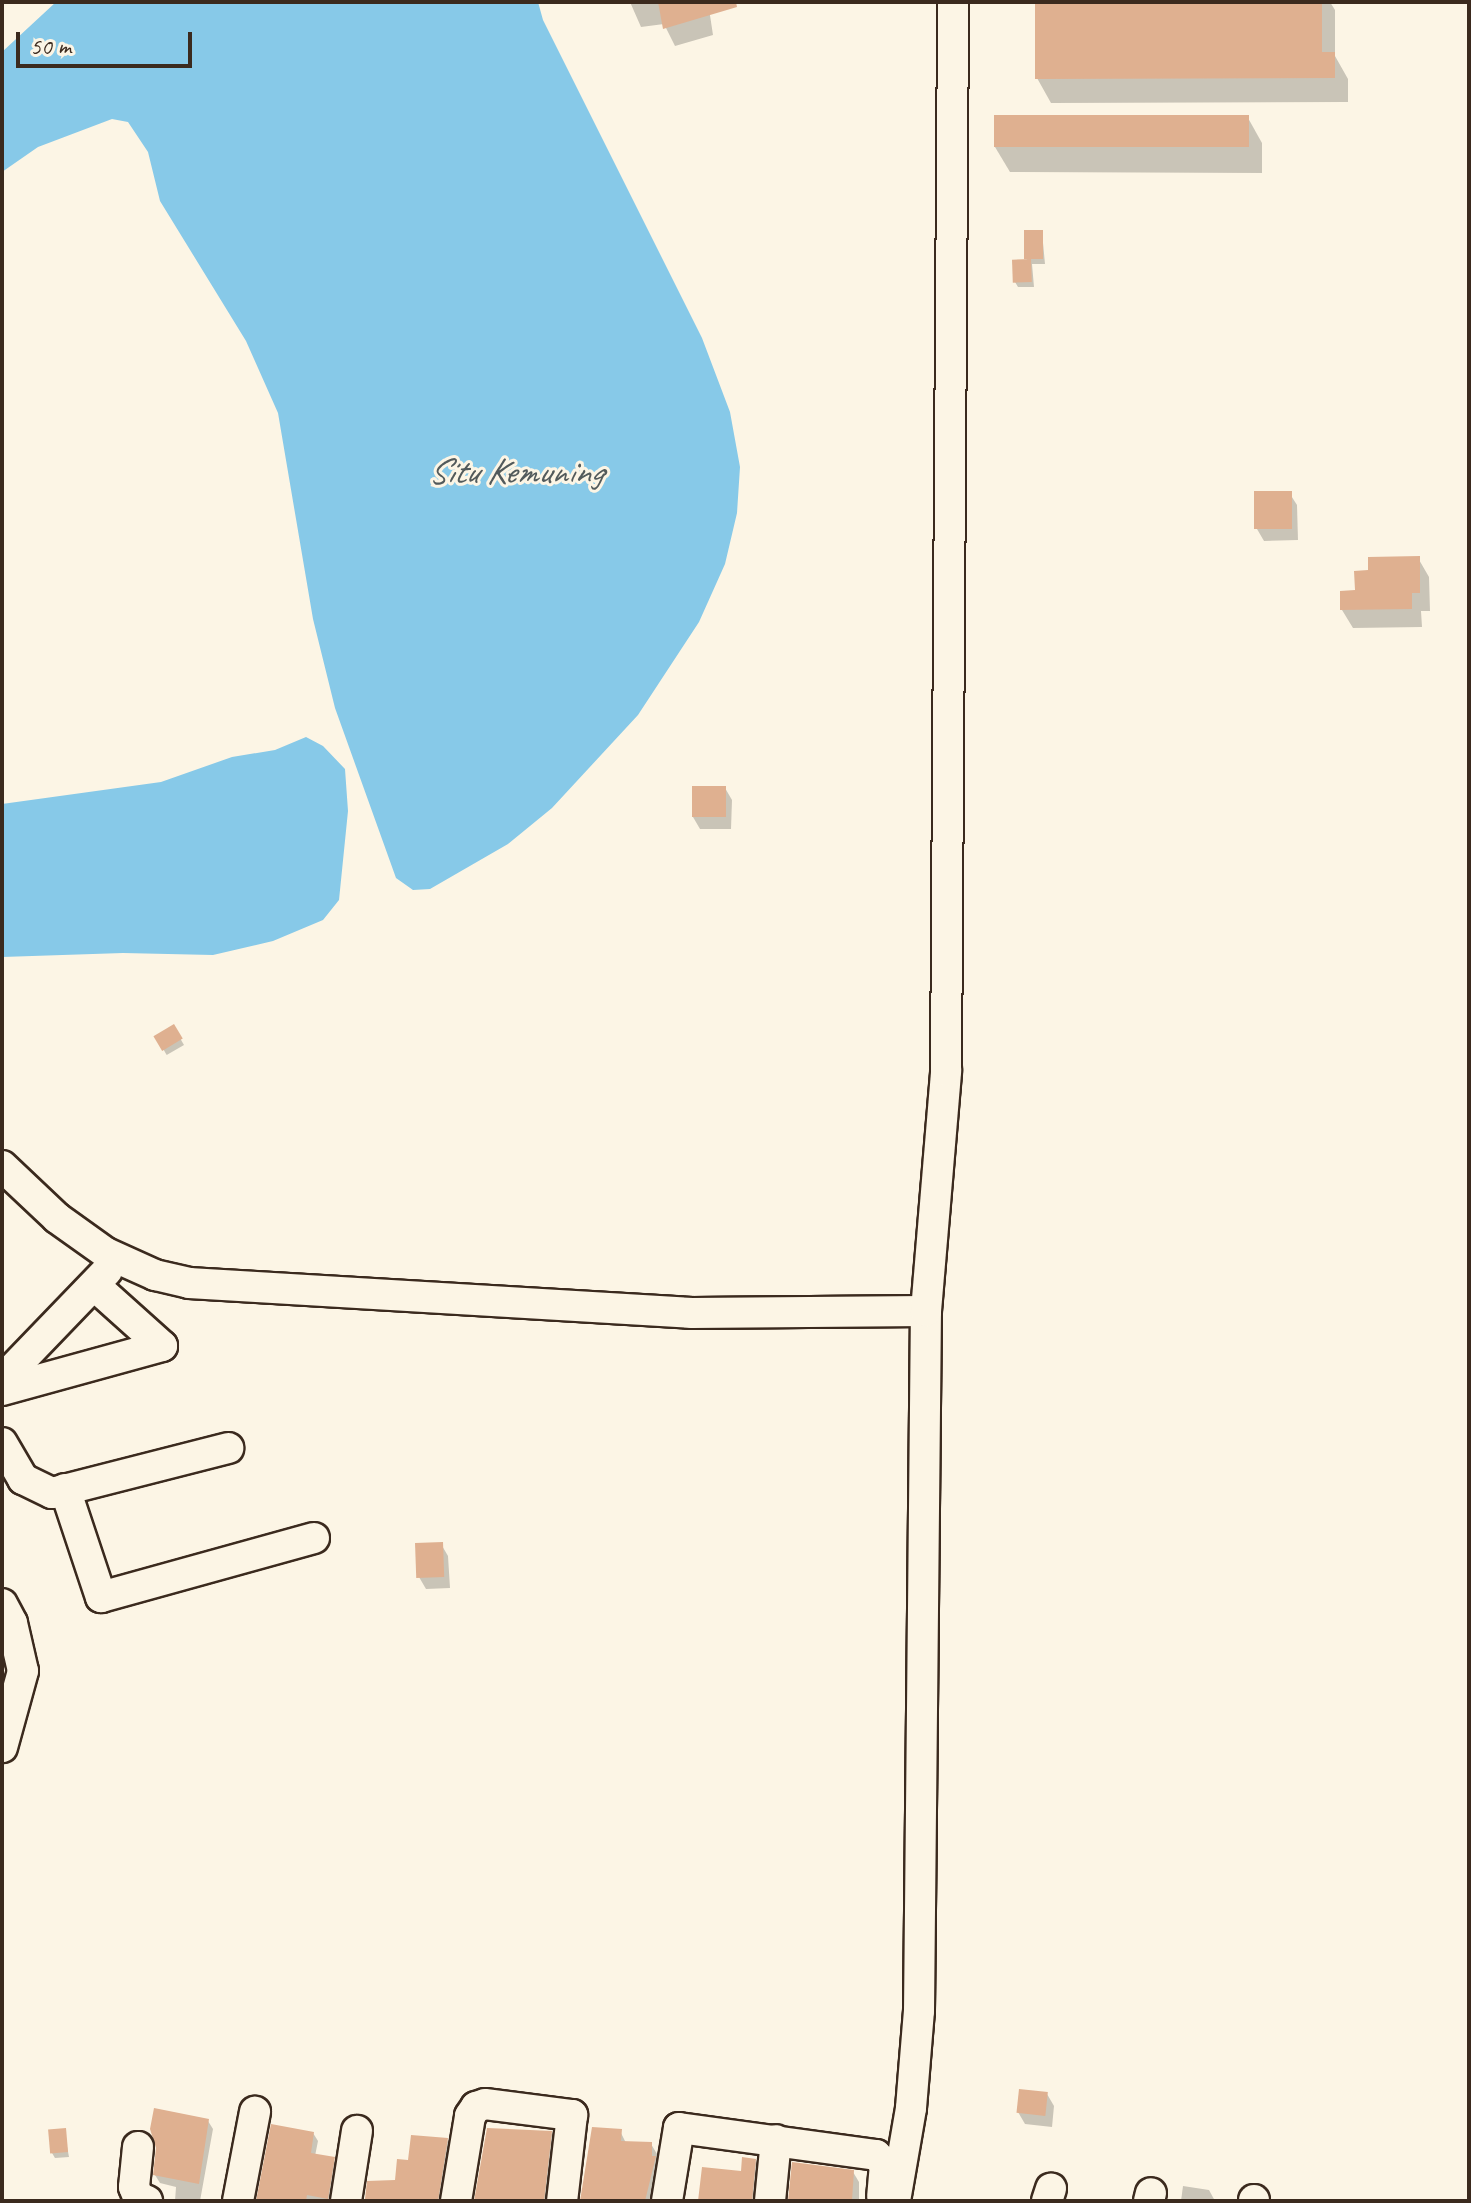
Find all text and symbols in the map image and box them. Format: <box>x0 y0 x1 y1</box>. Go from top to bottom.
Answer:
scale bar <box>20 16 196 66</box>
text: 50 m <box>30 31 71 61</box>
water label: Situ Kemuning <box>429 450 601 494</box>

